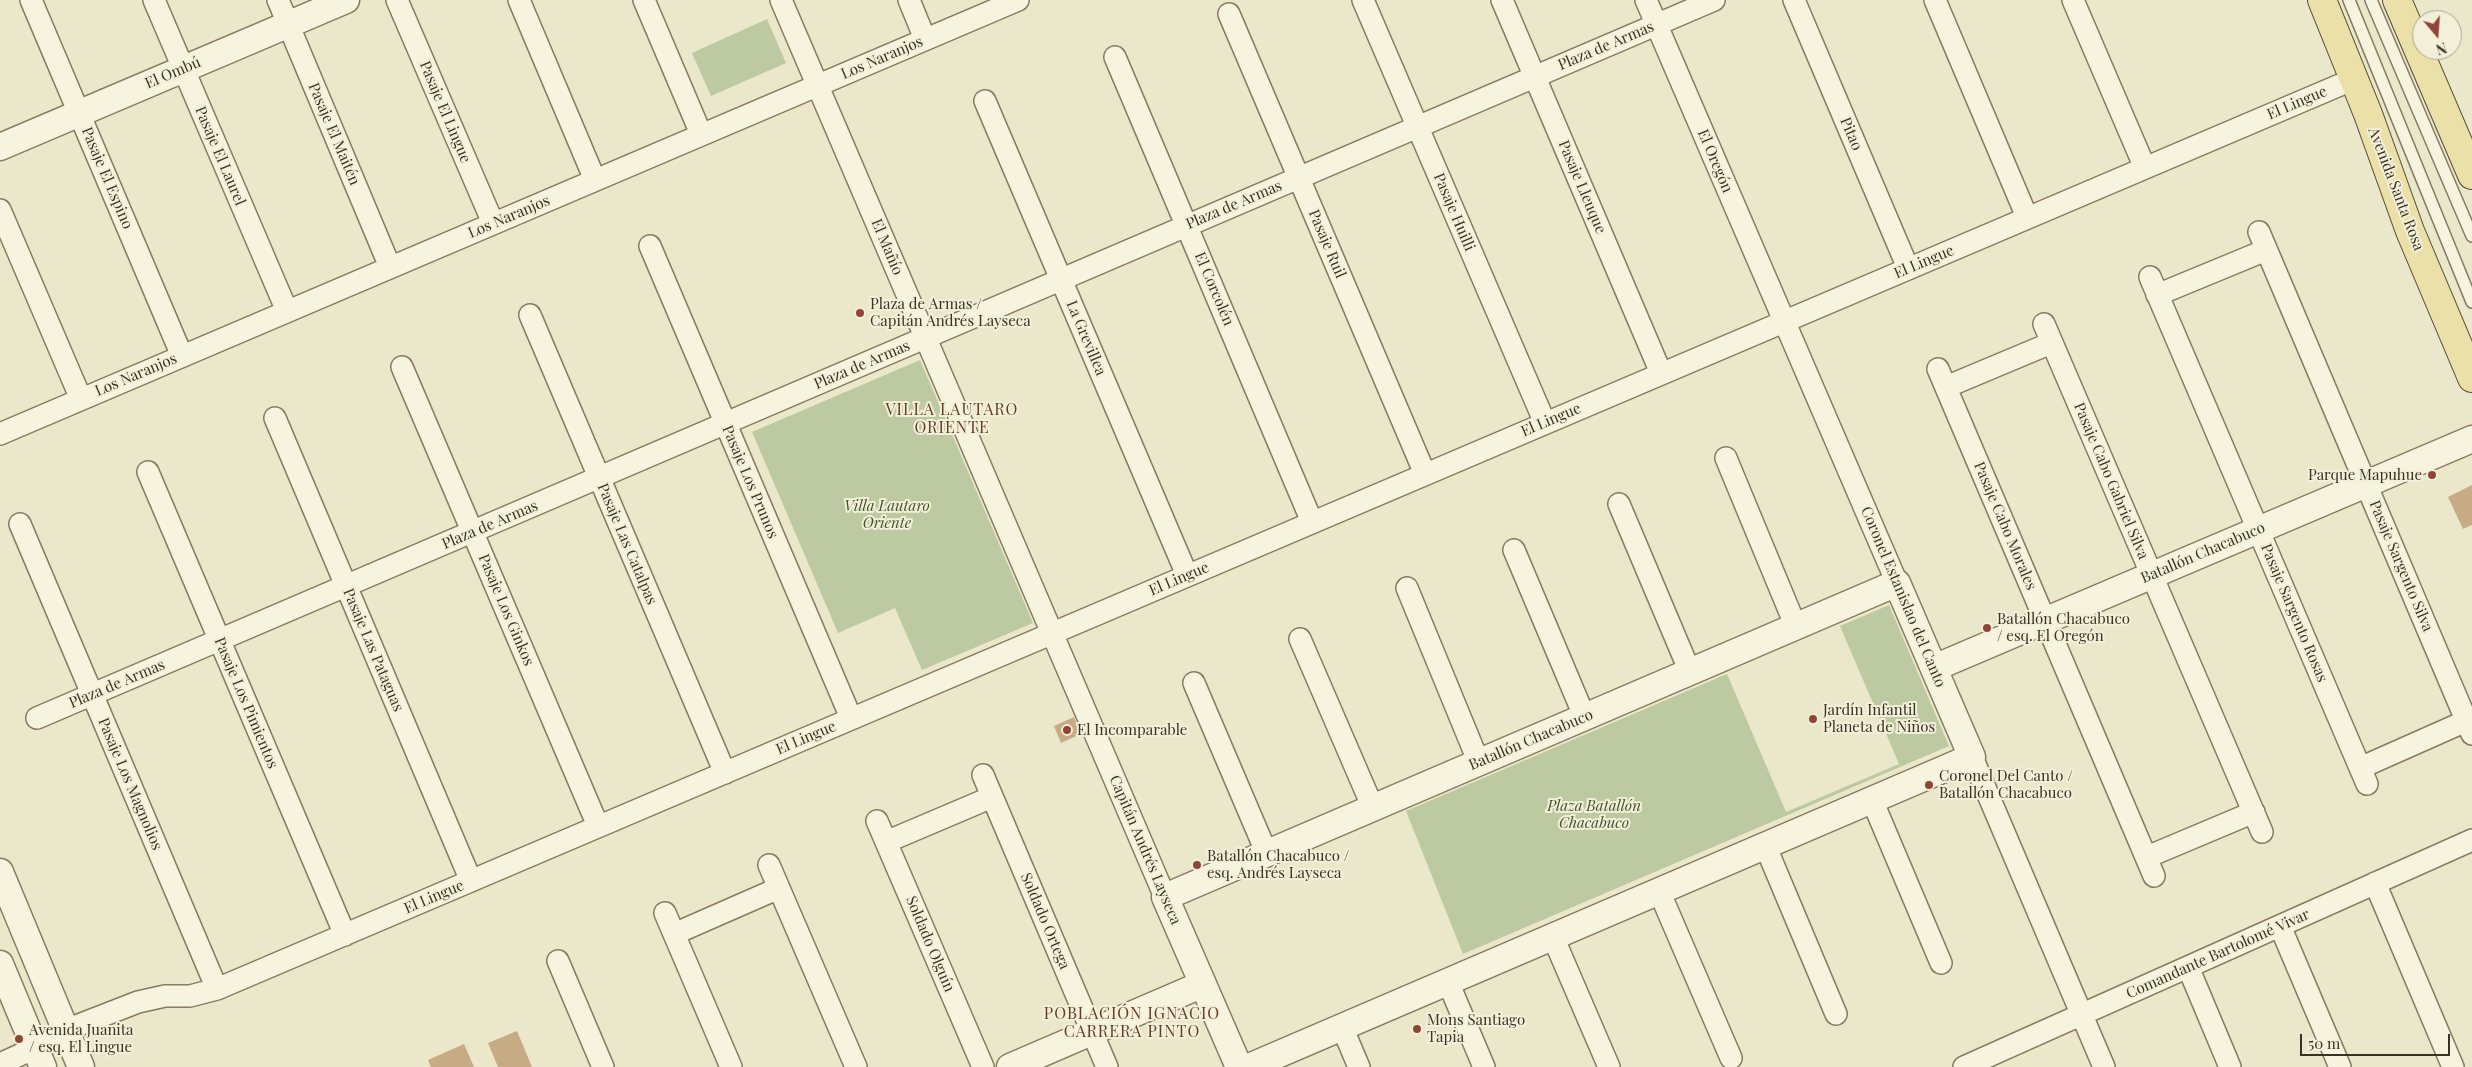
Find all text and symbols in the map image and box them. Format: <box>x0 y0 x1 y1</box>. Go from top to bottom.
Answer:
north arrow <box>2412 10 2462 60</box>
street label: Plaza de Armas <box>1555 18 1657 74</box>
street label: Los Naranjos <box>838 33 926 83</box>
text: N <box>2434 38 2449 59</box>
street label: El Ombú <box>142 53 204 93</box>
street label: Pasaje El Lingue <box>415 58 475 166</box>
street label: Pasaje El Maitén <box>304 80 364 188</box>
street label: El Lingue <box>2264 82 2330 124</box>
street label: Pasaje El Laurel <box>191 104 249 208</box>
street label: Pitao <box>1836 115 1866 153</box>
street label: Pasaje El Espino <box>77 124 137 232</box>
street label: Avenida Santa Rosa <box>2364 125 2428 253</box>
street label: El Oregón <box>1694 127 1736 195</box>
street label: Pasaje Lleuque <box>1554 138 1610 236</box>
street label: Pasaje Huilli <box>1430 170 1478 254</box>
street label: Plaza de Armas <box>1183 177 1285 233</box>
street label: Los Naranjos <box>465 192 553 242</box>
street label: Pasaje Ruil <box>1304 207 1350 281</box>
street label: El Mañío <box>867 216 907 278</box>
street label: El Lingue <box>1891 241 1957 283</box>
street label: El Corcolén <box>1190 250 1238 328</box>
place label: Plaza de Armas / Capitán Andrés Layseca <box>870 295 1031 330</box>
street label: La Grevillea <box>1062 298 1110 378</box>
marker: Plaza de Armas / Capitán Andrés Layseca <box>854 307 866 319</box>
street label: Plaza de Armas <box>811 337 913 393</box>
street label: Los Naranjos <box>92 350 180 400</box>
street label: El Lingue <box>1518 399 1584 441</box>
district label: VILLA LAUTARO ORIENTE <box>884 400 1020 438</box>
street label: Pasaje Cabo Gabriel Silva <box>2070 400 2152 562</box>
street label: Pasaje Los Prunos <box>718 423 782 541</box>
street label: Pasaje Cabo Morales <box>1970 459 2040 593</box>
place label: Parque Mapuhue <box>2308 466 2422 484</box>
marker: Parque Mapuhue <box>2426 469 2438 481</box>
street label: Pasaje Las Catalpas <box>593 481 661 607</box>
street label: Plaza de Armas <box>439 497 541 553</box>
park label: Villa Lautaro Oriente <box>844 497 930 532</box>
street label: Pasaje Sargento Silva <box>2365 498 2437 634</box>
street label: Coronel Estanislao del Canto <box>1857 504 1949 690</box>
street label: Batallón Chacabuco <box>2138 519 2268 587</box>
street label: Pasaje Sargento Rosas <box>2257 541 2331 685</box>
street label: Pasaje Los Ginkos <box>474 551 538 669</box>
street label: El Lingue <box>1146 558 1212 600</box>
street label: Pasaje Las Pataguas <box>339 586 407 714</box>
place label: Batallón Chacabuco / esq. El Oregón <box>1997 610 2130 645</box>
marker: Batallón Chacabuco / esq. El Oregón <box>1981 622 1993 634</box>
street label: Pasaje Los Pimientos <box>210 635 282 771</box>
street label: Plaza de Armas <box>66 656 168 712</box>
place label: Jardín Infantil Planeta de Niños <box>1823 701 1935 736</box>
street label: Batallón Chacabuco <box>1466 706 1596 774</box>
marker: Jardín Infantil Planeta de Niños <box>1807 713 1819 725</box>
street label: Pasaje Los Magnolios <box>94 715 166 853</box>
street label: El Lingue <box>773 717 839 759</box>
place label: El Incomparable <box>1077 721 1187 739</box>
marker: El Incomparable <box>1061 724 1073 736</box>
place label: Coronel Del Canto / Batallón Chacabuco <box>1939 767 2073 802</box>
street label: Capitán Andrés Layseca <box>1105 773 1185 927</box>
marker: Coronel Del Canto / Batallón Chacabuco <box>1923 779 1935 791</box>
park label: Plaza Batallón Chacabuco <box>1547 797 1641 832</box>
place label: Batallón Chacabuco / esq. Andrés Layseca <box>1207 847 1349 882</box>
marker: Batallón Chacabuco / esq. Andrés Layseca <box>1191 859 1203 871</box>
street label: Soldado Ortega <box>1017 870 1073 972</box>
street label: El Lingue <box>401 876 467 918</box>
street label: Soldado Olguín <box>902 893 958 995</box>
street label: Comandante Bartolomé Vivar <box>2124 905 2312 1003</box>
district label: POBLACIÓN IGNACIO CARRERA PINTO <box>1042 1004 1222 1042</box>
place label: Mons Santiago Tapia <box>1427 1011 1525 1046</box>
place label: Avenida Juanita / esq. El Lingue <box>29 1021 134 1056</box>
marker: Mons Santiago Tapia <box>1411 1023 1423 1035</box>
scale bar <box>2302 1024 2452 1056</box>
marker: Avenida Juanita / esq. El Lingue <box>13 1033 25 1045</box>
text: 50 m <box>2308 1033 2340 1053</box>

